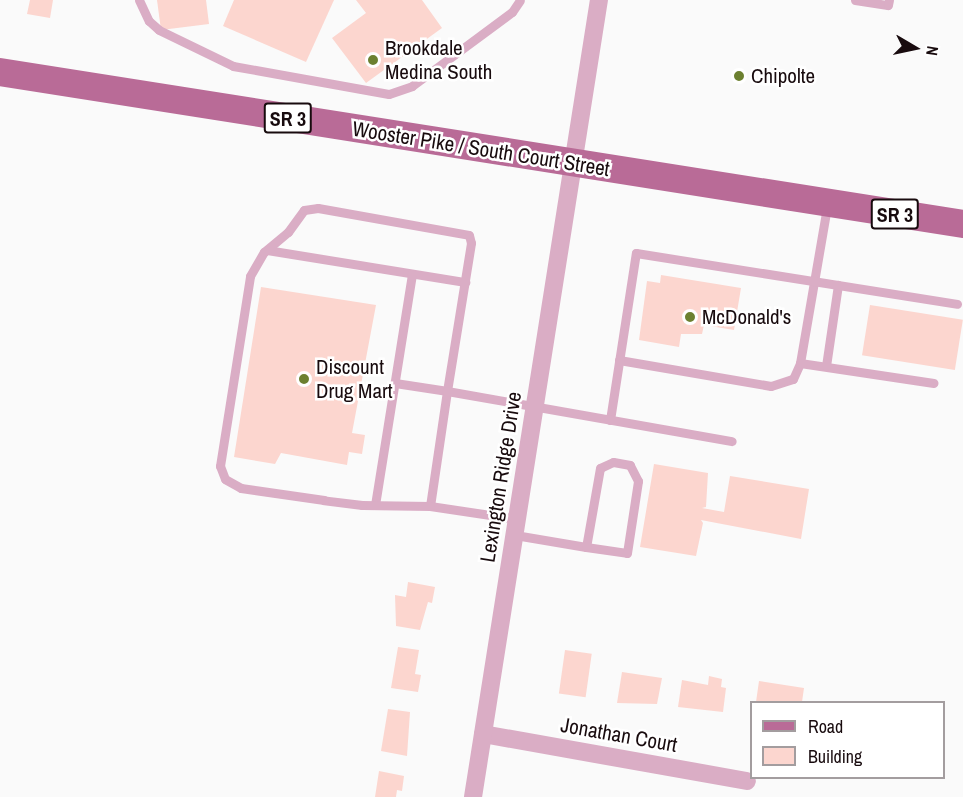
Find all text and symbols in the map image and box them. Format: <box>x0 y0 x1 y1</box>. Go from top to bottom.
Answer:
north arrow <box>885 18 945 78</box>
place label: Brookdale Medina South <box>385 35 492 85</box>
text: N <box>921 44 944 57</box>
marker: Brookdale Medina South <box>366 53 380 67</box>
place label: Chipolte <box>751 63 815 89</box>
marker: Chipolte <box>732 69 746 83</box>
road number: SR 3 <box>262 101 314 135</box>
street label: Wooster Pike / South Court Street <box>351 116 611 182</box>
road number: SR 3 <box>870 197 920 231</box>
place label: McDonald's <box>702 304 791 330</box>
marker: McDonald's <box>683 310 697 324</box>
place label: Discount Drug Mart <box>316 354 393 404</box>
marker: Discount Drug Mart <box>297 372 311 386</box>
street label: Lexington Ridge Drive <box>475 390 527 564</box>
legend <box>750 701 945 779</box>
street label: Jonathan Court <box>559 712 679 758</box>
text: Road <box>808 714 843 739</box>
text: Building <box>808 744 862 769</box>

